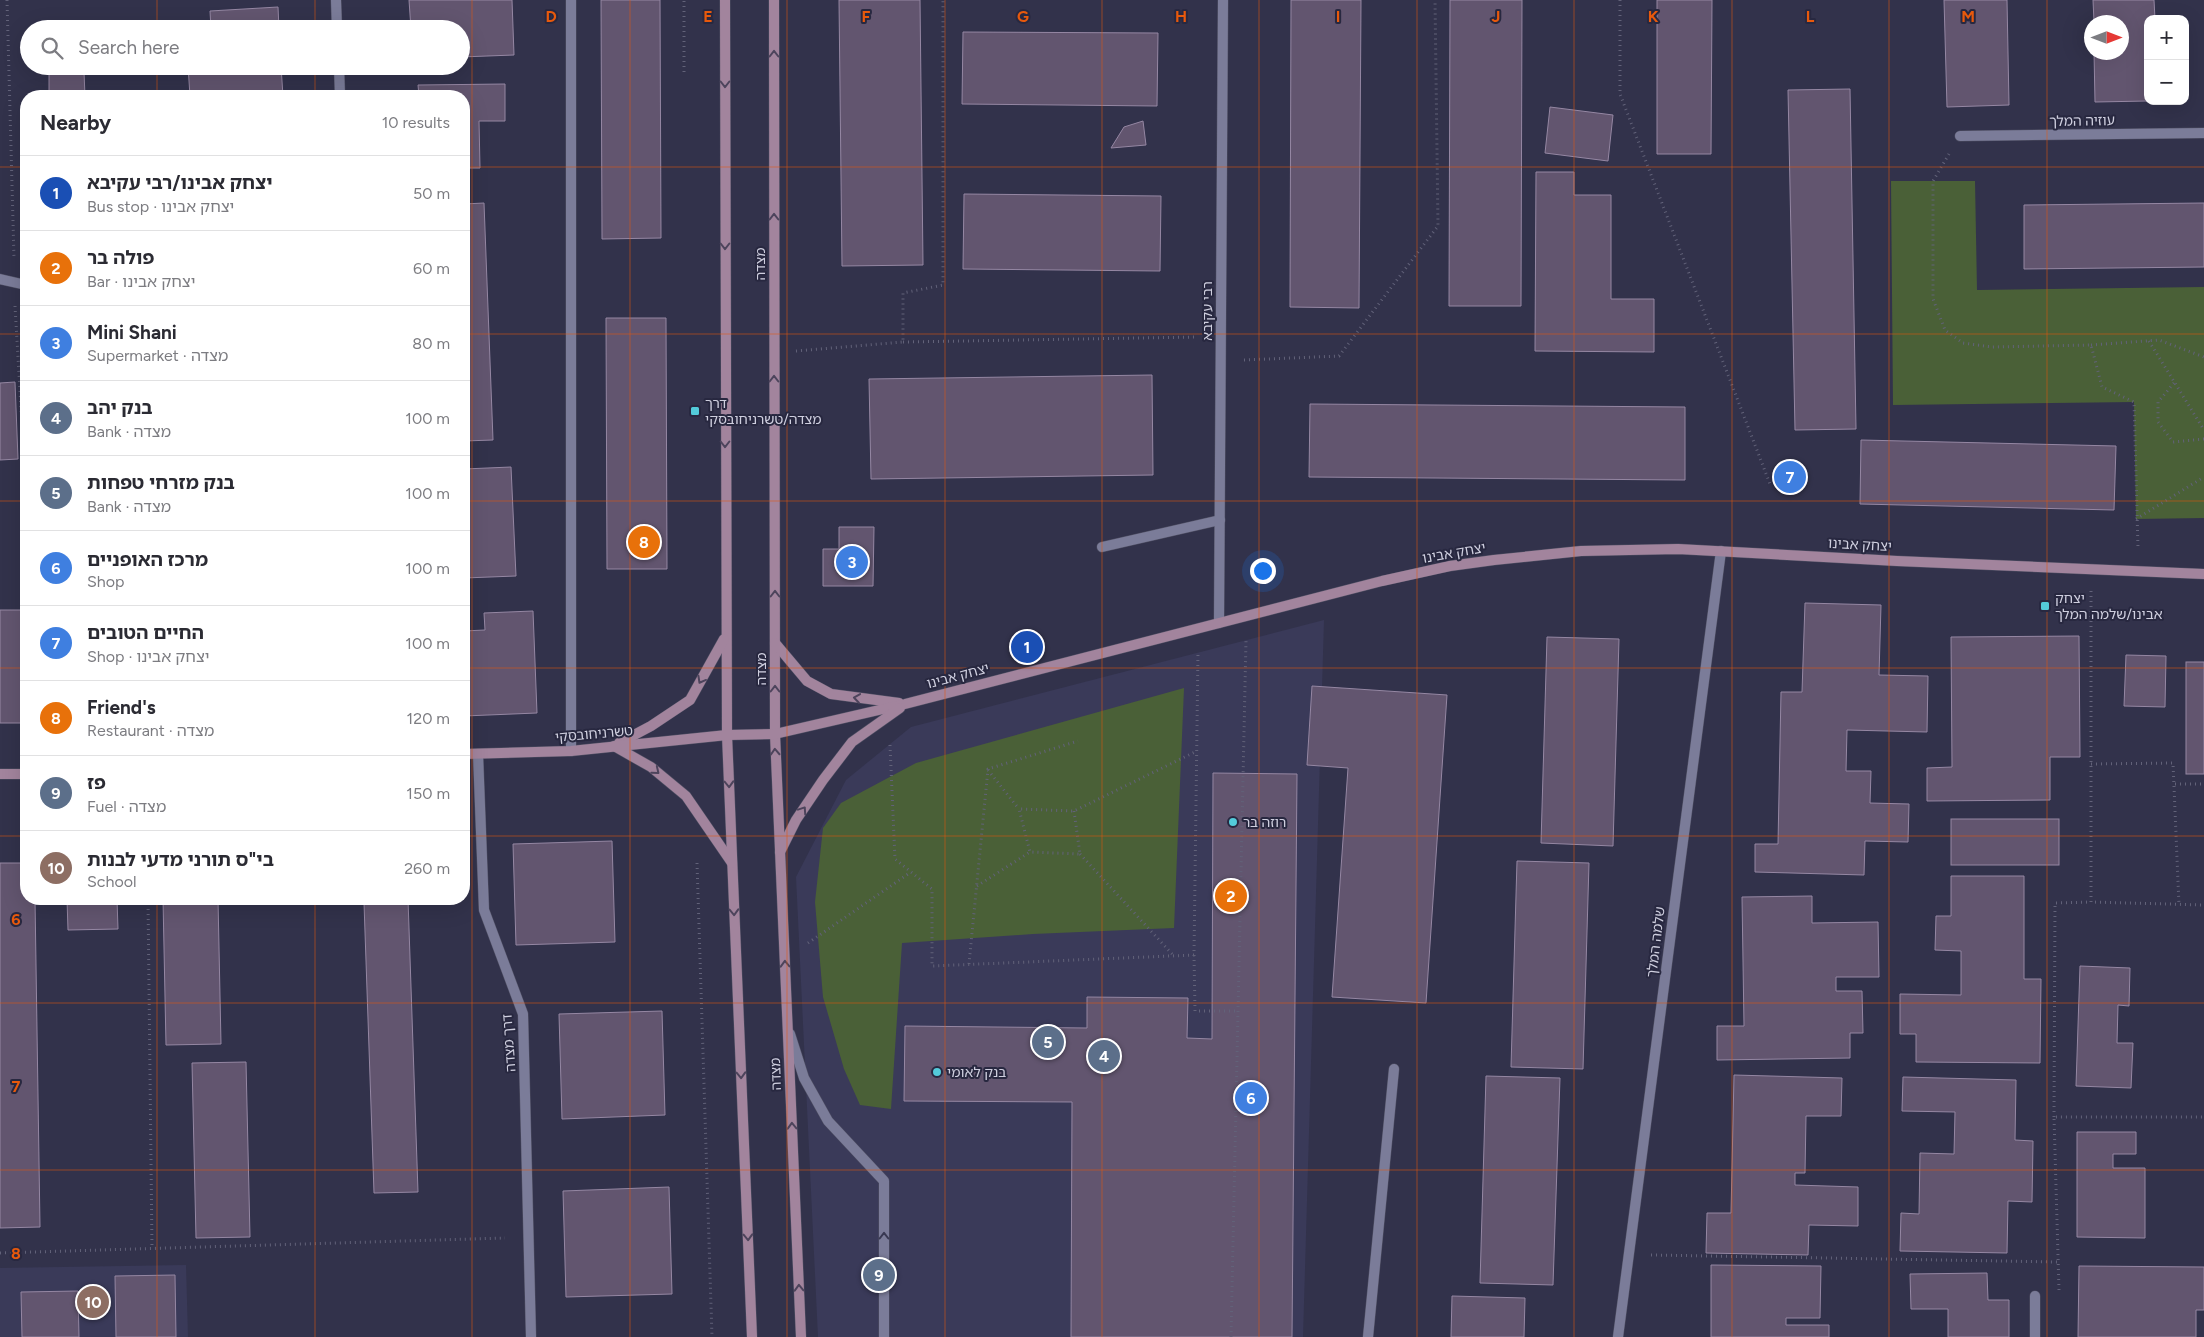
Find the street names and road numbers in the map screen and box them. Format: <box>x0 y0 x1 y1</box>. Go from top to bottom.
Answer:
street label: עוזיה המלך <box>2049 112 2115 130</box>
street label: מצדה <box>752 248 769 280</box>
street label: רבי עקיבא <box>1199 281 1216 341</box>
street label: יצחק אבינו <box>1828 535 1892 555</box>
street label: יצחק אבינו <box>1421 539 1487 567</box>
street label: מצדה <box>753 653 770 685</box>
street label: יצחק אבינו <box>925 660 991 692</box>
street label: טשרניחובסקי <box>554 722 634 746</box>
street label: שלמה המלך <box>1643 905 1669 979</box>
street label: דרך מצדה <box>498 1013 520 1073</box>
street label: מצדה <box>767 1057 785 1091</box>

